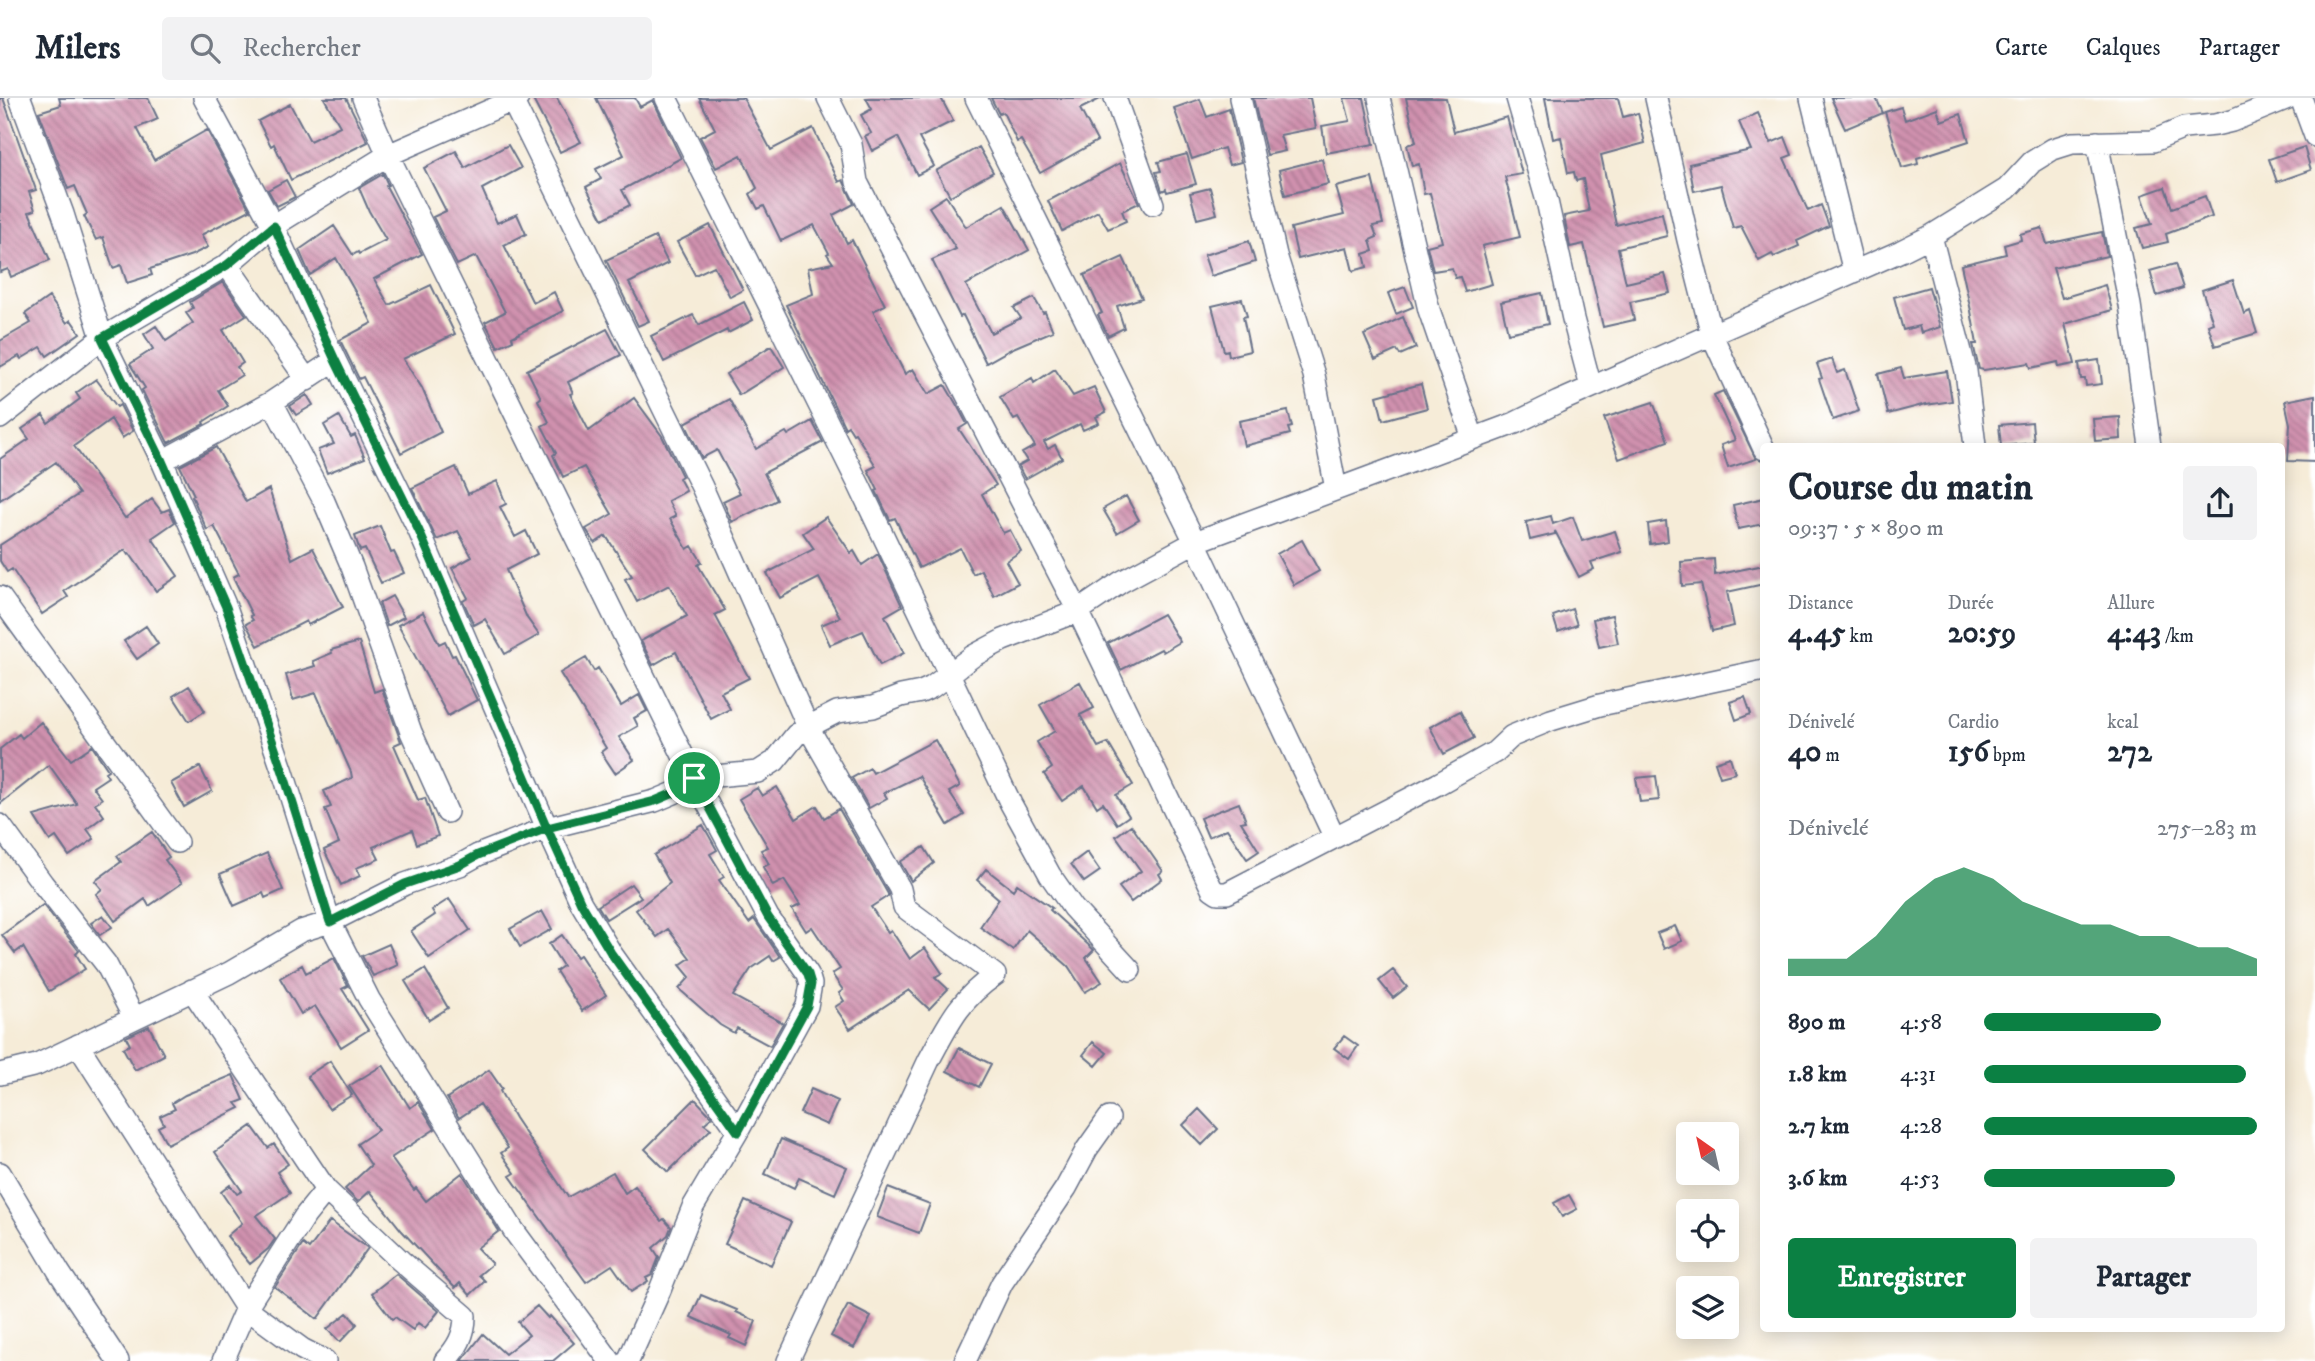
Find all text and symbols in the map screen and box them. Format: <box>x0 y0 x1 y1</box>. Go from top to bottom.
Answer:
search box <box>162 17 652 80</box>
text: Milers <box>35 28 120 69</box>
icon: search <box>186 29 224 67</box>
text: Rechercher <box>242 32 361 65</box>
text: Carte <box>1995 33 2048 63</box>
text: Calques <box>2086 33 2161 63</box>
text: Partager <box>2199 33 2280 63</box>
text: Course du matin <box>1788 464 2033 512</box>
button: share <box>2183 466 2257 540</box>
text: 09:37 · 5 × 890 m <box>1788 514 1944 543</box>
text: Distance <box>1788 592 1853 615</box>
text: Durée <box>1948 592 1994 615</box>
text: Allure <box>2107 592 2155 615</box>
text: 4.45 <box>1788 615 1845 652</box>
text: 20:59 <box>1948 615 2016 652</box>
text: 4:43 <box>2107 615 2161 652</box>
text: km <box>1845 625 1873 648</box>
text: /km <box>2161 625 2194 648</box>
text: Dénivelé <box>1788 711 1855 734</box>
text: Cardio <box>1948 711 1999 734</box>
text: kcal <box>2107 711 2139 734</box>
text: 40 <box>1788 734 1821 771</box>
text: 156 <box>1948 734 1989 771</box>
text: 272 <box>2107 734 2152 771</box>
text: m <box>1821 744 1840 767</box>
text: bpm <box>1989 744 2026 767</box>
pin <box>664 748 724 808</box>
icon: arrive <box>675 759 713 797</box>
text: Dénivelé <box>1788 814 1869 843</box>
text: 275–283 m <box>2157 814 2257 843</box>
text: 890 m <box>1788 1008 1846 1037</box>
text: 4:58 <box>1900 1008 1942 1037</box>
text: 1.8 km <box>1788 1060 1847 1089</box>
text: 4:31 <box>1900 1060 1936 1089</box>
text: 2.7 km <box>1788 1112 1849 1141</box>
text: 4:28 <box>1900 1112 1942 1141</box>
north arrow <box>1676 1122 1740 1185</box>
map controls <box>1676 1122 1739 1339</box>
text: 3.6 km <box>1788 1164 1848 1193</box>
text: 4:53 <box>1900 1164 1939 1193</box>
button: locate <box>1676 1199 1739 1262</box>
button: Enregistrer <box>1788 1238 2016 1318</box>
button: Partager <box>2030 1238 2257 1318</box>
button: layers <box>1676 1276 1739 1339</box>

